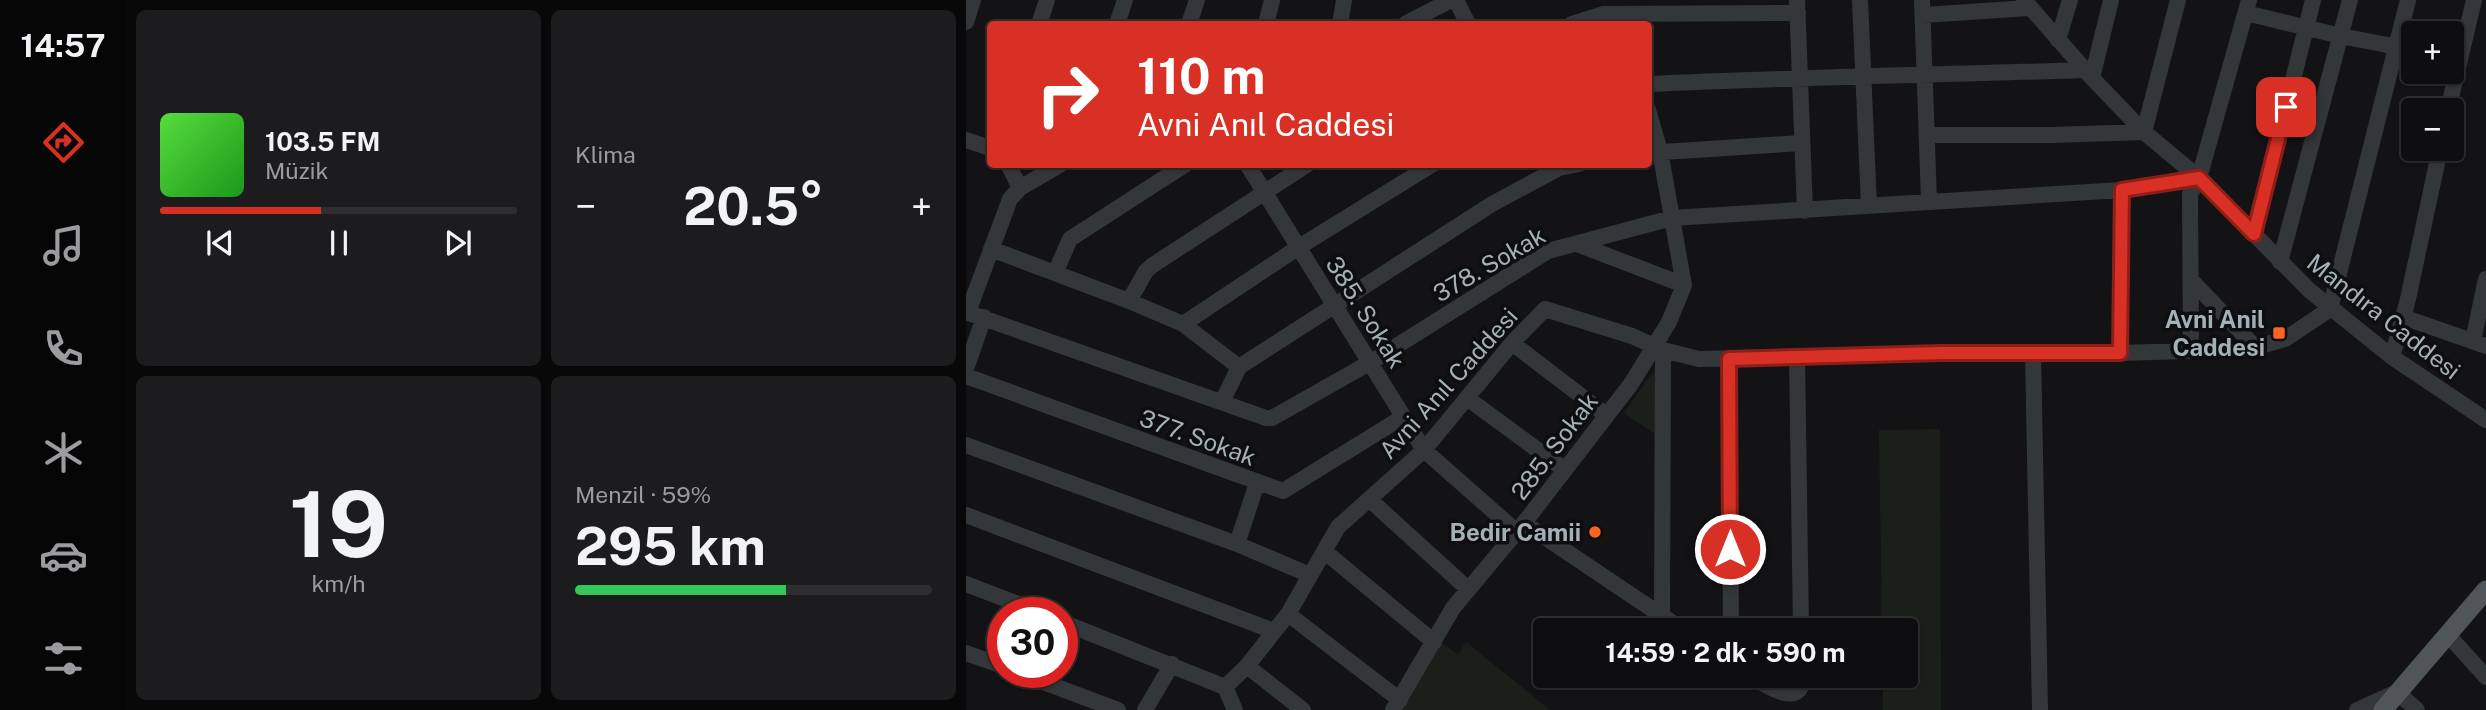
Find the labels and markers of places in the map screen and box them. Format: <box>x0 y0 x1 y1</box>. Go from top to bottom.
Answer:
pin <box>2256 77 2316 137</box>
place label: Avni Anil Caddesi <box>2165 305 2265 361</box>
marker: Avni Anil Caddesi <box>2271 325 2287 341</box>
place label: Bedir Camii <box>1449 518 1581 546</box>
marker: Bedir Camii <box>1587 524 1603 540</box>

